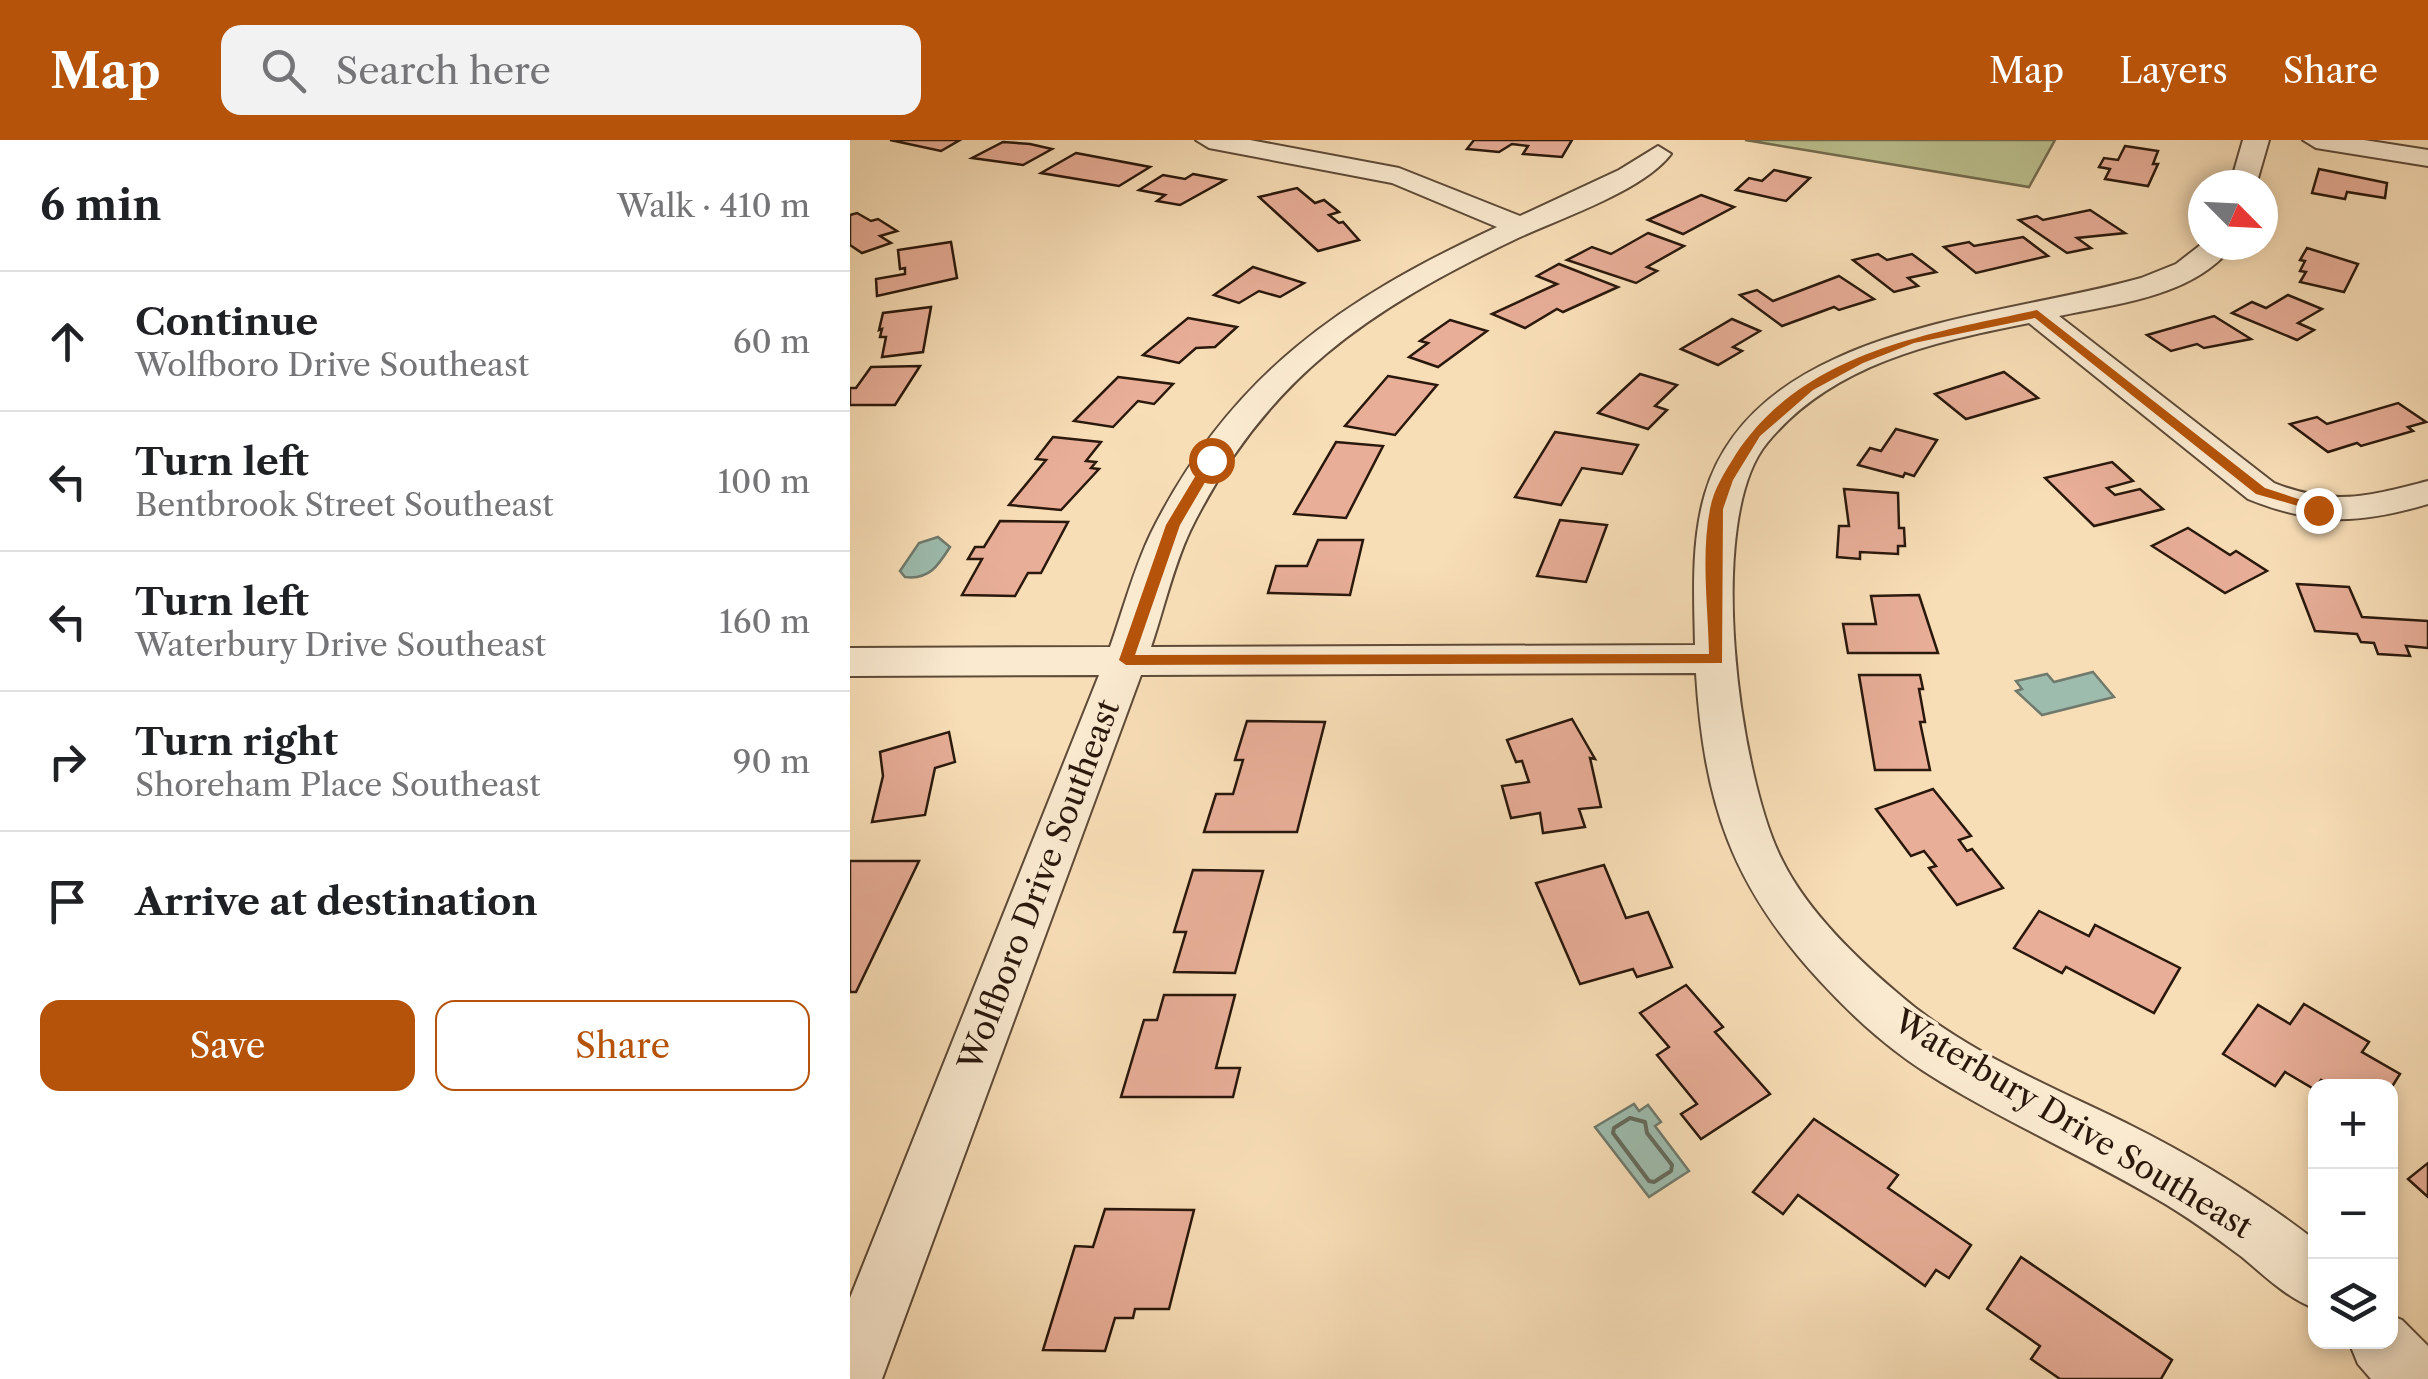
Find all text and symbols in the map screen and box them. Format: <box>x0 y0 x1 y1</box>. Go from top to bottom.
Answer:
search box <box>221 25 921 115</box>
text: Map <box>50 41 161 100</box>
icon: search <box>256 43 311 98</box>
text: Search here <box>336 47 551 94</box>
text: Map <box>1989 49 2064 92</box>
text: Layers <box>2119 49 2228 92</box>
text: Share <box>2283 49 2378 92</box>
north arrow <box>2188 170 2278 260</box>
text: 6 min <box>40 179 161 231</box>
text: Walk · 410 m <box>617 186 810 225</box>
text: Continue <box>135 298 318 345</box>
icon: ahead <box>40 314 95 369</box>
text: 60 m <box>733 322 810 361</box>
text: Wolfboro Drive Southeast <box>135 345 529 384</box>
text: Turn left <box>135 438 309 485</box>
route start <box>1189 438 1235 484</box>
icon: left <box>40 454 95 509</box>
text: 100 m <box>718 462 810 501</box>
text: Bentbrook Street Southeast <box>135 485 554 524</box>
route end <box>2296 488 2342 534</box>
text: Turn left <box>135 578 309 625</box>
icon: left <box>40 594 95 649</box>
text: 160 m <box>719 602 810 641</box>
text: Waterbury Drive Southeast <box>135 625 546 664</box>
street label: Wolfboro Drive Southeast <box>949 693 1128 1077</box>
text: Turn right <box>135 718 338 765</box>
icon: right <box>40 734 95 789</box>
text: 90 m <box>733 742 810 781</box>
text: Shoreham Place Southeast <box>135 765 541 804</box>
icon: arrive <box>40 874 95 929</box>
text: Arrive at destination <box>135 878 538 925</box>
button: Save <box>40 1000 415 1091</box>
button: Share <box>435 1000 810 1091</box>
street label: Waterbury Drive Southeast <box>1886 1001 2260 1246</box>
map controls <box>2308 1079 2398 1349</box>
button: + <box>2308 1079 2398 1169</box>
button: − <box>2308 1169 2398 1259</box>
button: layers <box>2308 1259 2398 1349</box>

